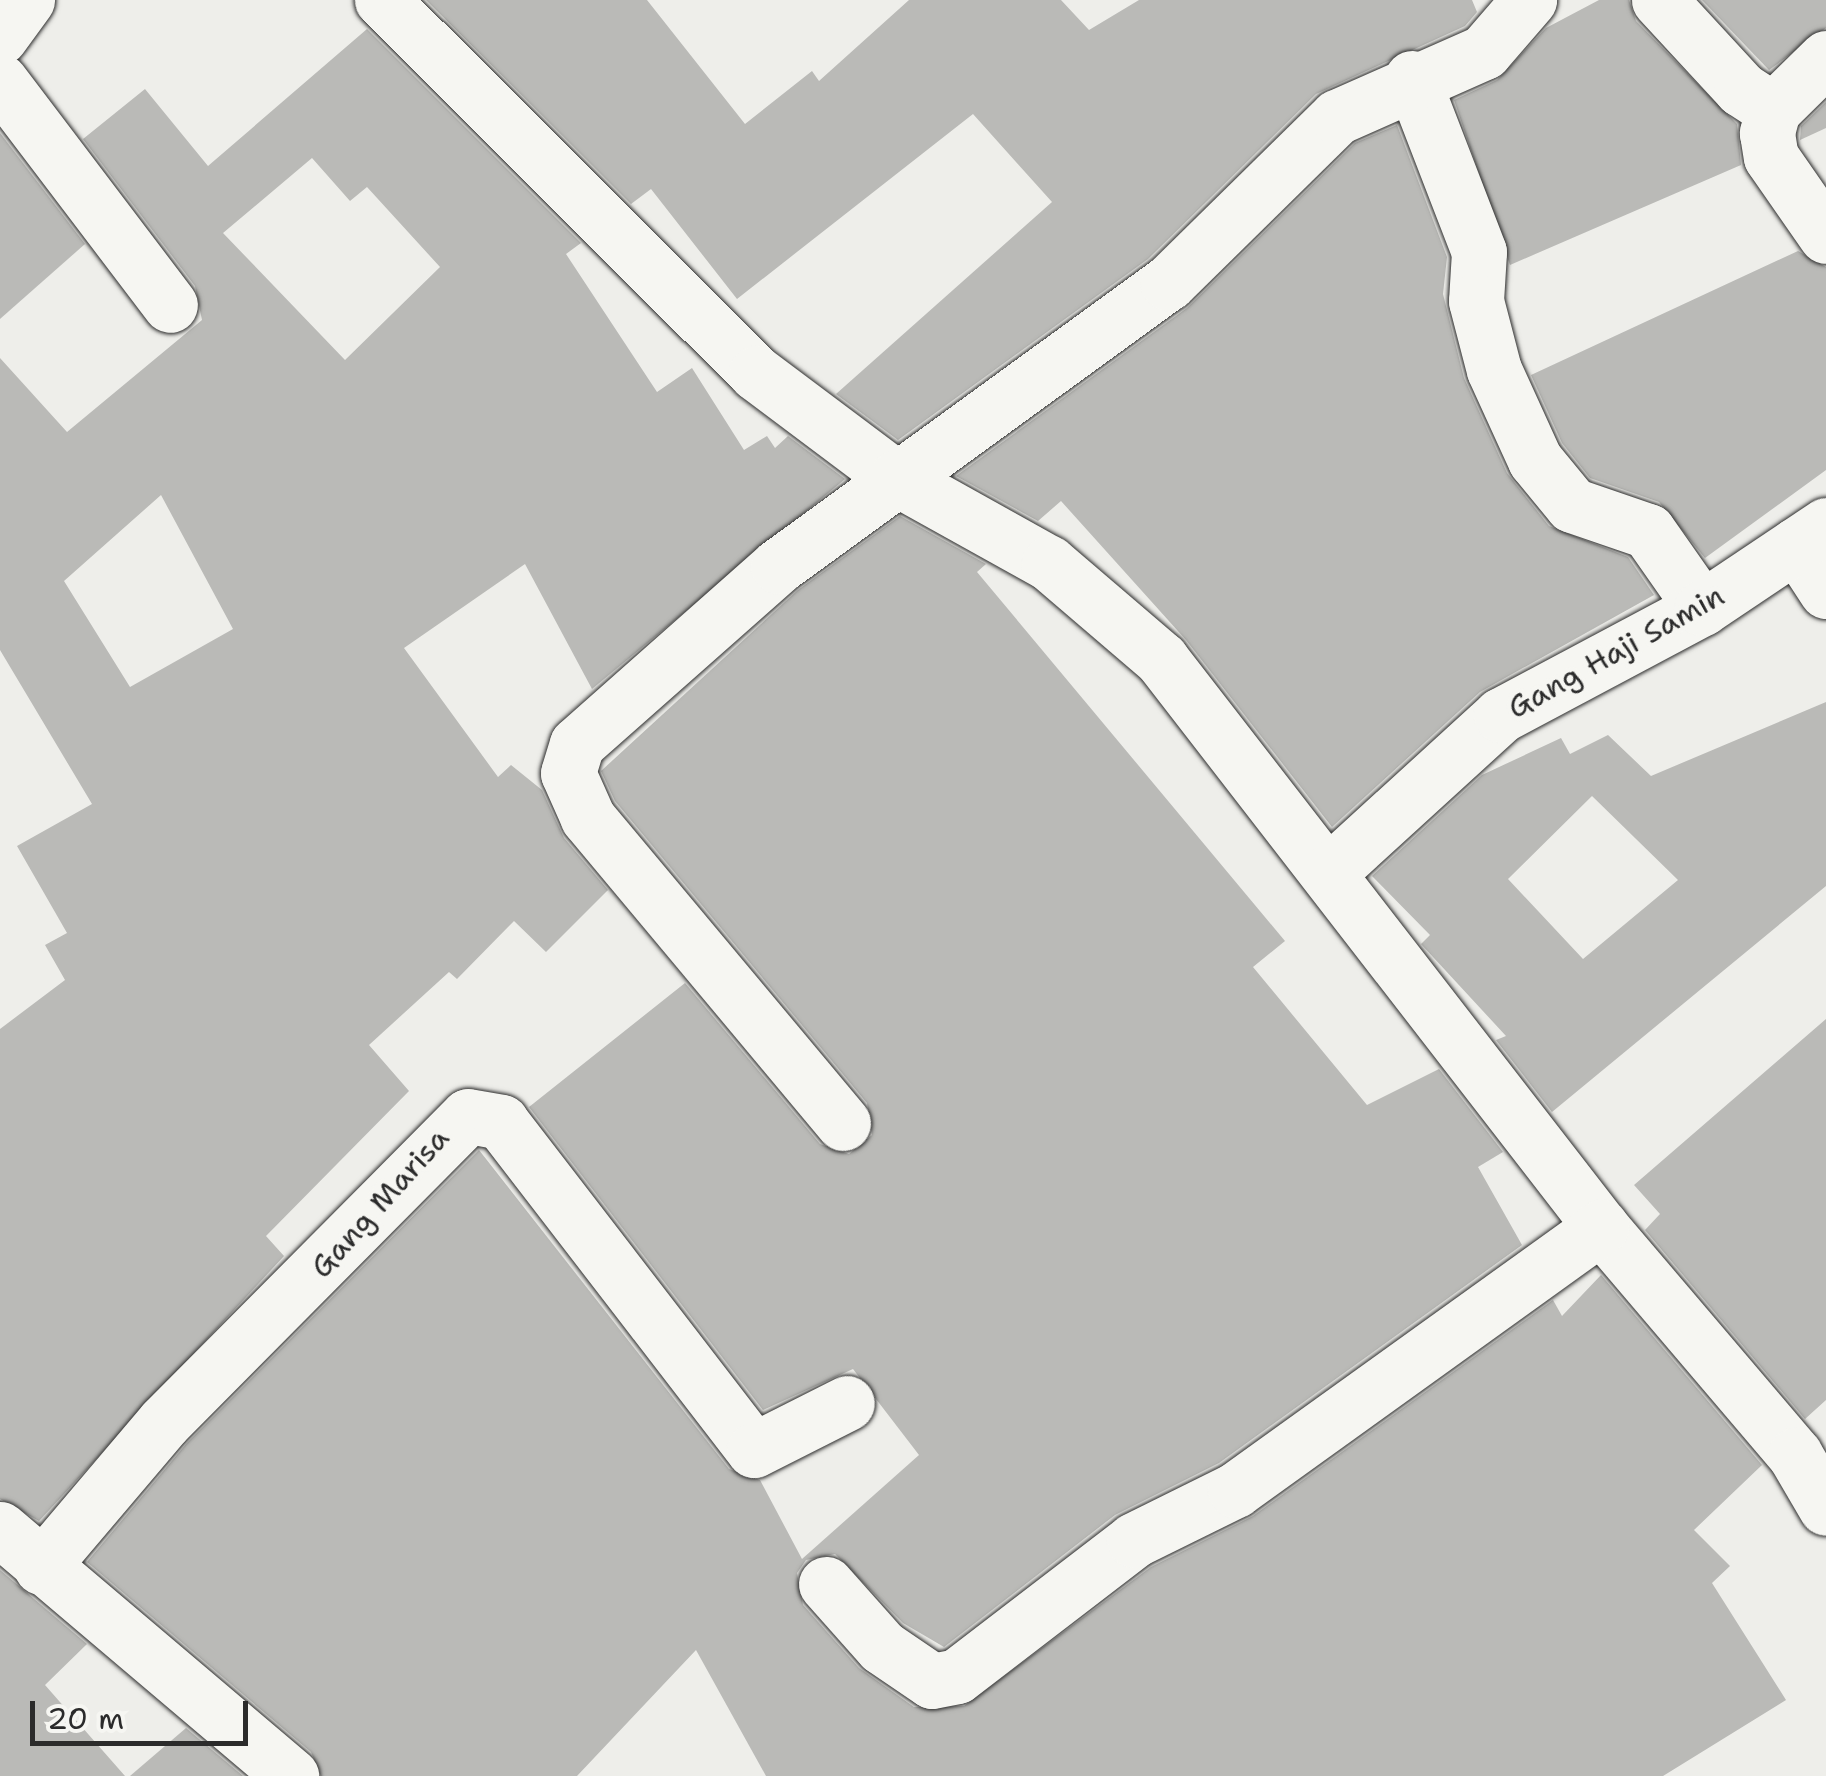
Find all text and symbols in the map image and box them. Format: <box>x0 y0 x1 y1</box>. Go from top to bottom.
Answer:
street label: Gang Haji Samin <box>1502 578 1730 726</box>
street label: Gang Marisa <box>303 1121 457 1285</box>
scale bar <box>35 1681 252 1743</box>
text: 20 m <box>47 1698 124 1739</box>

